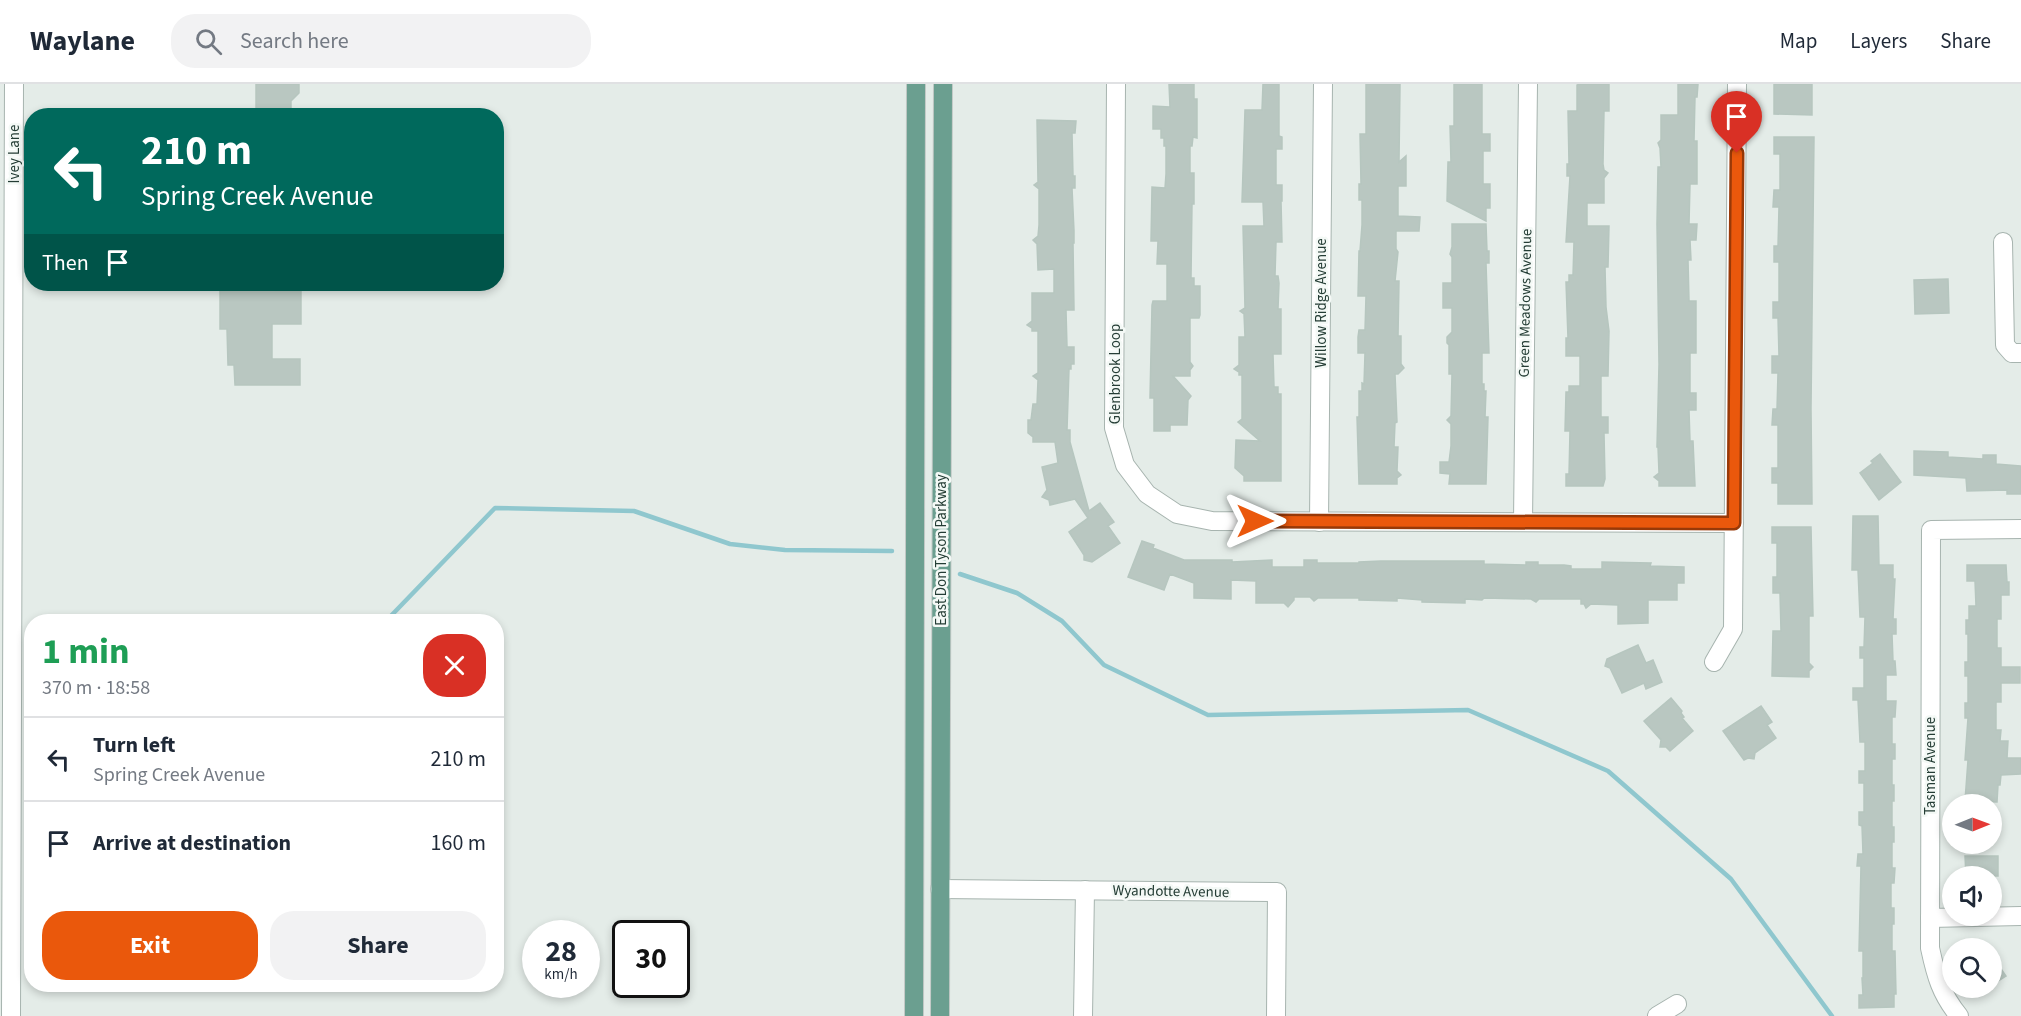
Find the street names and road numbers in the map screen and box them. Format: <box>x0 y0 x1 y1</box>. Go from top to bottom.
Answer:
street label: Ivey Lane <box>4 125 25 183</box>
street label: Green Meadows Avenue <box>1514 228 1537 378</box>
street label: Willow Ridge Avenue <box>1311 238 1332 368</box>
street label: Glenbrook Loop <box>1105 324 1126 424</box>
street label: East Don Tyson Parkway <box>931 474 952 626</box>
street label: Tasman Avenue <box>1920 717 1941 815</box>
street label: Wyandotte Avenue <box>1112 880 1230 903</box>

